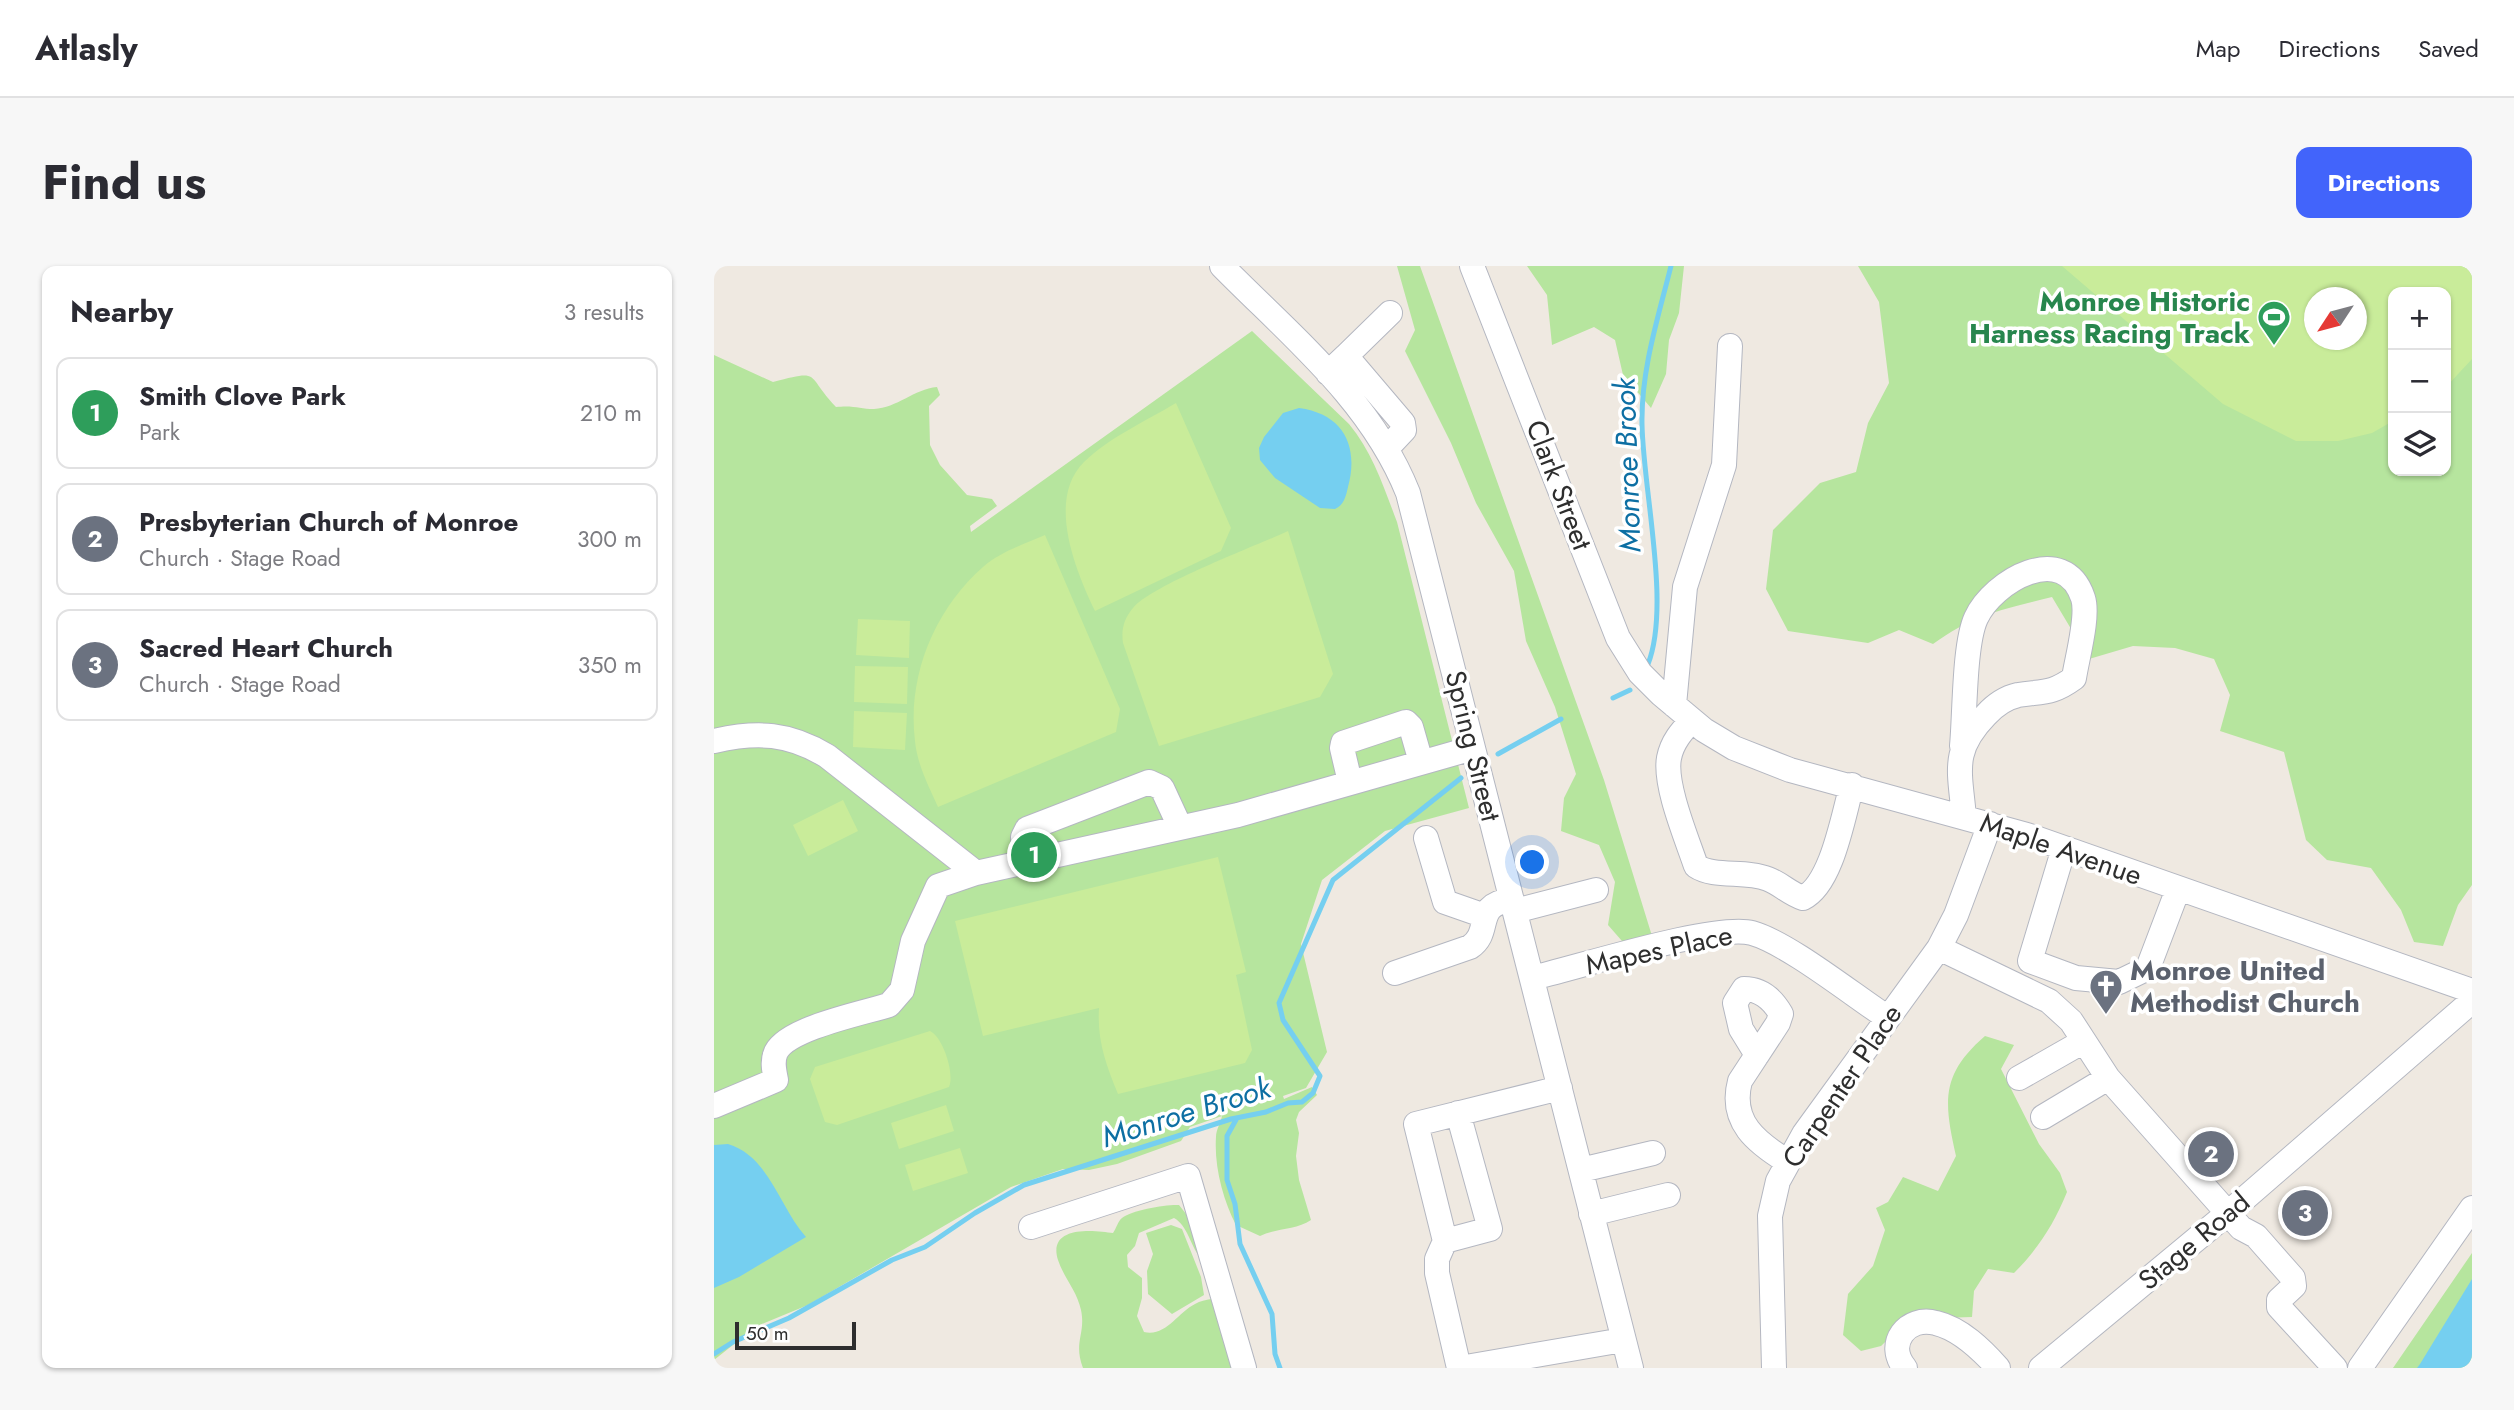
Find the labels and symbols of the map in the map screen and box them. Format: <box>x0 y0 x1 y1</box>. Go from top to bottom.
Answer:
place label: Monroe Historic Harness Racing Track <box>1969 281 2250 354</box>
north arrow <box>2304 287 2367 350</box>
sports icon: Monroe Historic Harness Racing Track <box>2255 298 2293 347</box>
water label: Monroe Brook <box>1602 376 1652 553</box>
street label: Clark Street <box>1515 414 1603 556</box>
street label: Spring Street <box>1434 666 1512 826</box>
street label: Maple Avenue <box>1975 802 2147 896</box>
pin: 1 <box>1011 829 1057 881</box>
your location <box>1515 845 1549 879</box>
street label: Mapes Place <box>1582 914 1736 986</box>
place label: Monroe United Methodist Church <box>2130 950 2360 1023</box>
church icon: Monroe United Methodist Church <box>2087 967 2125 1016</box>
street label: Carpenter Place <box>1772 996 1912 1176</box>
water label: Monroe Brook <box>1096 1066 1277 1158</box>
pin: 2 <box>2188 1128 2234 1180</box>
street label: Stage Road <box>2129 1182 2259 1300</box>
pin: 3 <box>2282 1187 2328 1239</box>
scale bar <box>735 1319 856 1351</box>

